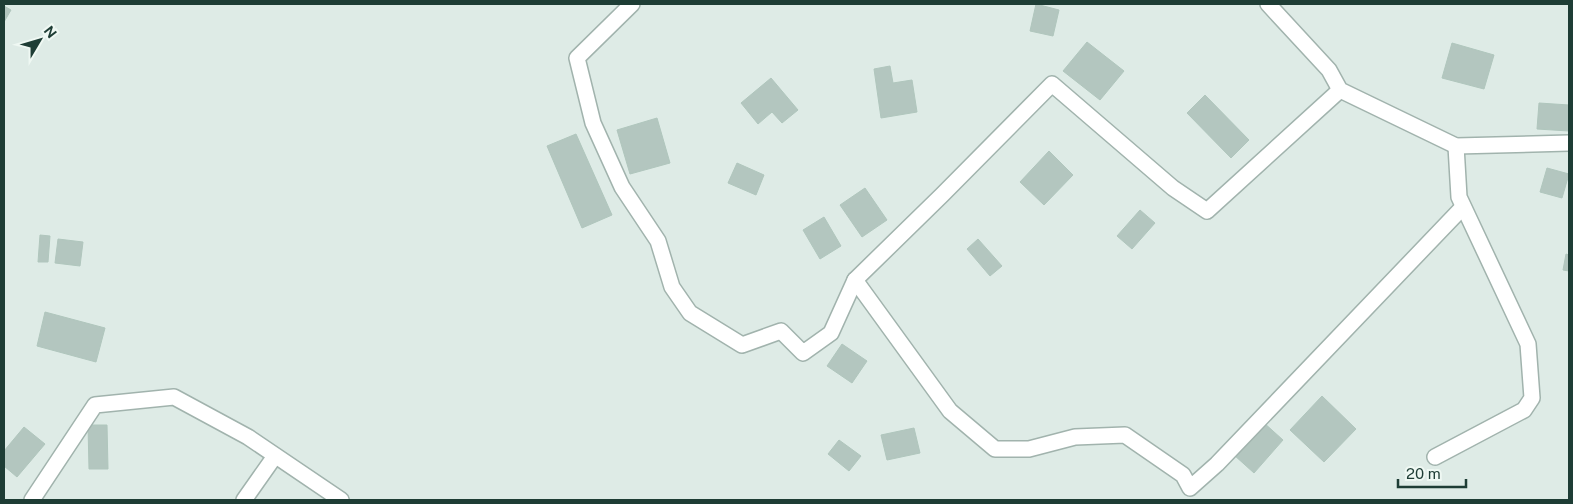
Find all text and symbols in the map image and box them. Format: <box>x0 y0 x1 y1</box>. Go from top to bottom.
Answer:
north arrow <box>15 15 65 65</box>
text: N <box>41 23 60 41</box>
scale bar <box>1398 456 1466 488</box>
text: 20 m <box>1406 465 1441 482</box>

